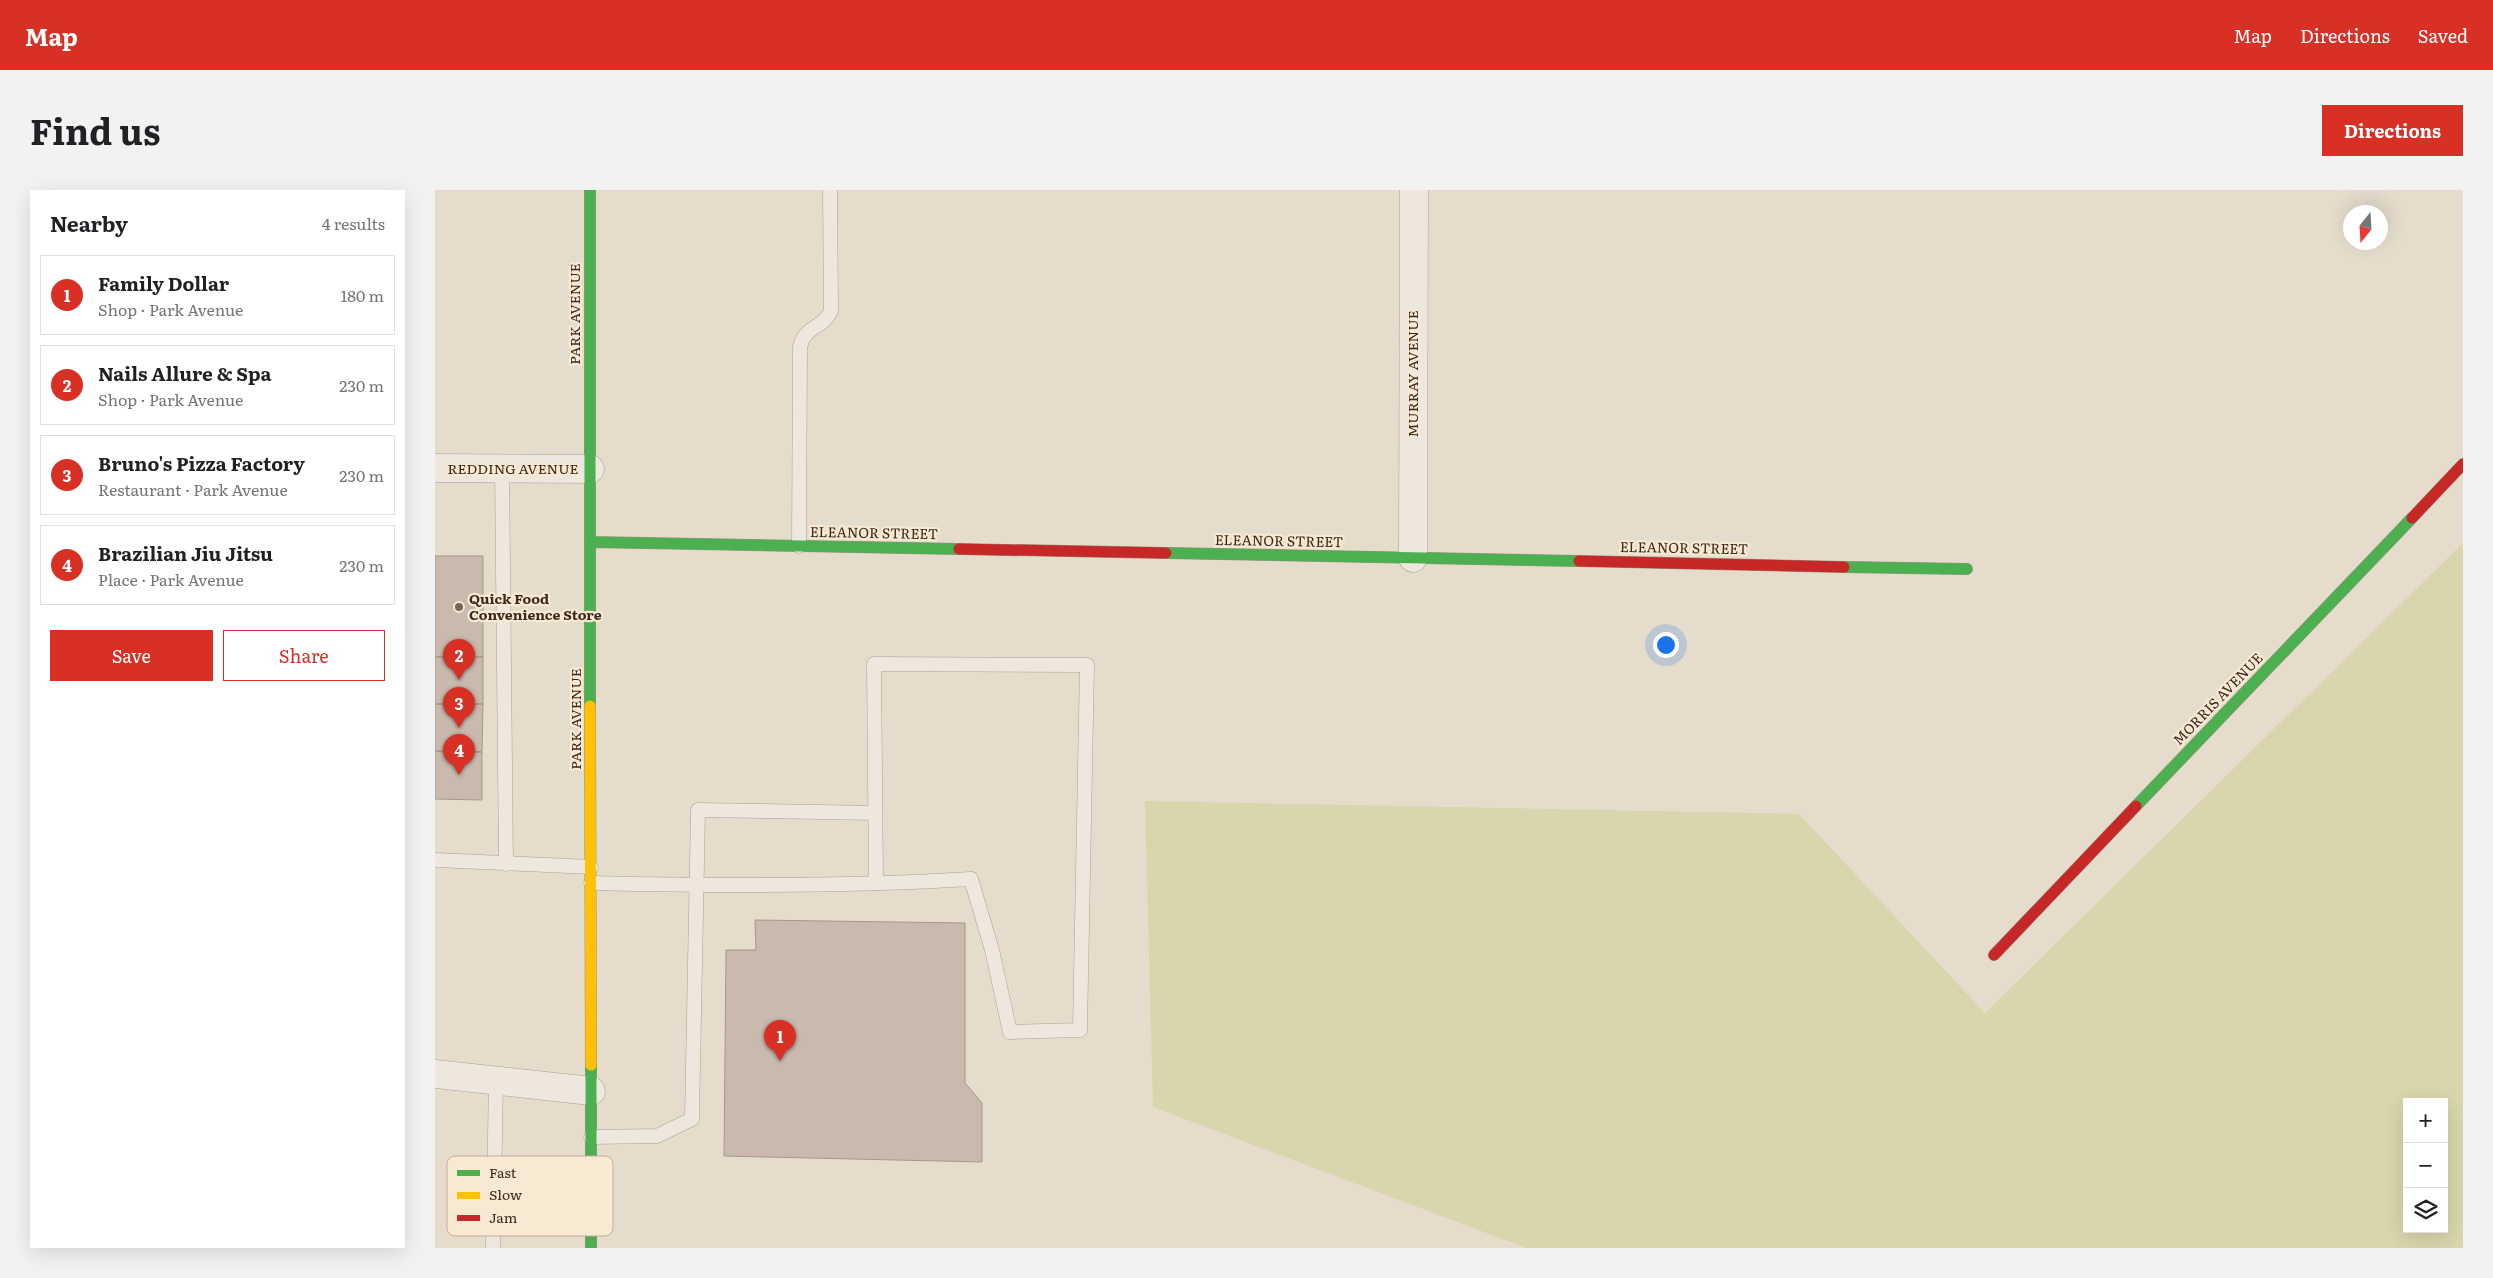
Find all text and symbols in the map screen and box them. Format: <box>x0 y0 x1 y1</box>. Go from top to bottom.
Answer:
text: Map <box>25 18 78 53</box>
text: Map <box>2234 22 2272 49</box>
text: Directions <box>2300 22 2390 49</box>
text: Saved <box>2418 22 2468 49</box>
text: Find us <box>30 104 160 156</box>
button: Directions <box>2322 105 2463 156</box>
north arrow <box>2343 205 2388 250</box>
text: Nearby <box>50 207 128 238</box>
text: 4 results <box>322 211 385 235</box>
street label: PARK AVENUE <box>564 263 584 365</box>
text: Family Dollar <box>98 269 229 297</box>
text: 1 <box>64 283 70 307</box>
text: 180 m <box>341 283 384 307</box>
text: Shop · Park Avenue <box>98 297 243 321</box>
street label: MURRAY AVENUE <box>1402 310 1422 438</box>
text: Nails Allure & Spa <box>98 359 271 387</box>
text: 2 <box>63 373 71 397</box>
text: 230 m <box>339 373 384 397</box>
text: Shop · Park Avenue <box>98 387 243 411</box>
text: Bruno's Pizza Factory <box>98 449 305 477</box>
street label: REDDING AVENUE <box>447 458 579 478</box>
text: 3 <box>63 463 71 487</box>
text: 230 m <box>339 463 384 487</box>
text: Restaurant · Park Avenue <box>98 477 288 501</box>
street label: ELEANOR STREET <box>810 521 938 543</box>
street label: ELEANOR STREET <box>1215 529 1343 551</box>
street label: ELEANOR STREET <box>1620 536 1748 558</box>
text: Brazilian Jiu Jitsu <box>98 539 273 567</box>
text: 4 <box>62 553 72 577</box>
text: 230 m <box>339 553 384 577</box>
text: Place · Park Avenue <box>98 567 244 591</box>
place label: Quick Food Convenience Store <box>469 588 602 624</box>
marker: Quick Food Convenience Store <box>453 601 465 613</box>
button: Save <box>50 630 213 681</box>
button: Share <box>223 630 385 681</box>
your location <box>1653 632 1679 658</box>
pin: 2 <box>443 639 475 680</box>
street label: MORRIS AVENUE <box>2168 648 2267 749</box>
street label: PARK AVENUE <box>565 668 585 770</box>
pin: 3 <box>443 687 475 728</box>
pin: 4 <box>443 734 475 775</box>
pin: 1 <box>764 1020 796 1061</box>
map controls <box>2403 1098 2448 1233</box>
button: + <box>2403 1098 2448 1143</box>
button: − <box>2403 1143 2448 1188</box>
legend <box>447 1156 613 1236</box>
text: Fast <box>489 1162 517 1182</box>
text: Slow <box>489 1184 522 1204</box>
button: layers <box>2403 1188 2448 1233</box>
text: Jam <box>489 1207 518 1227</box>

